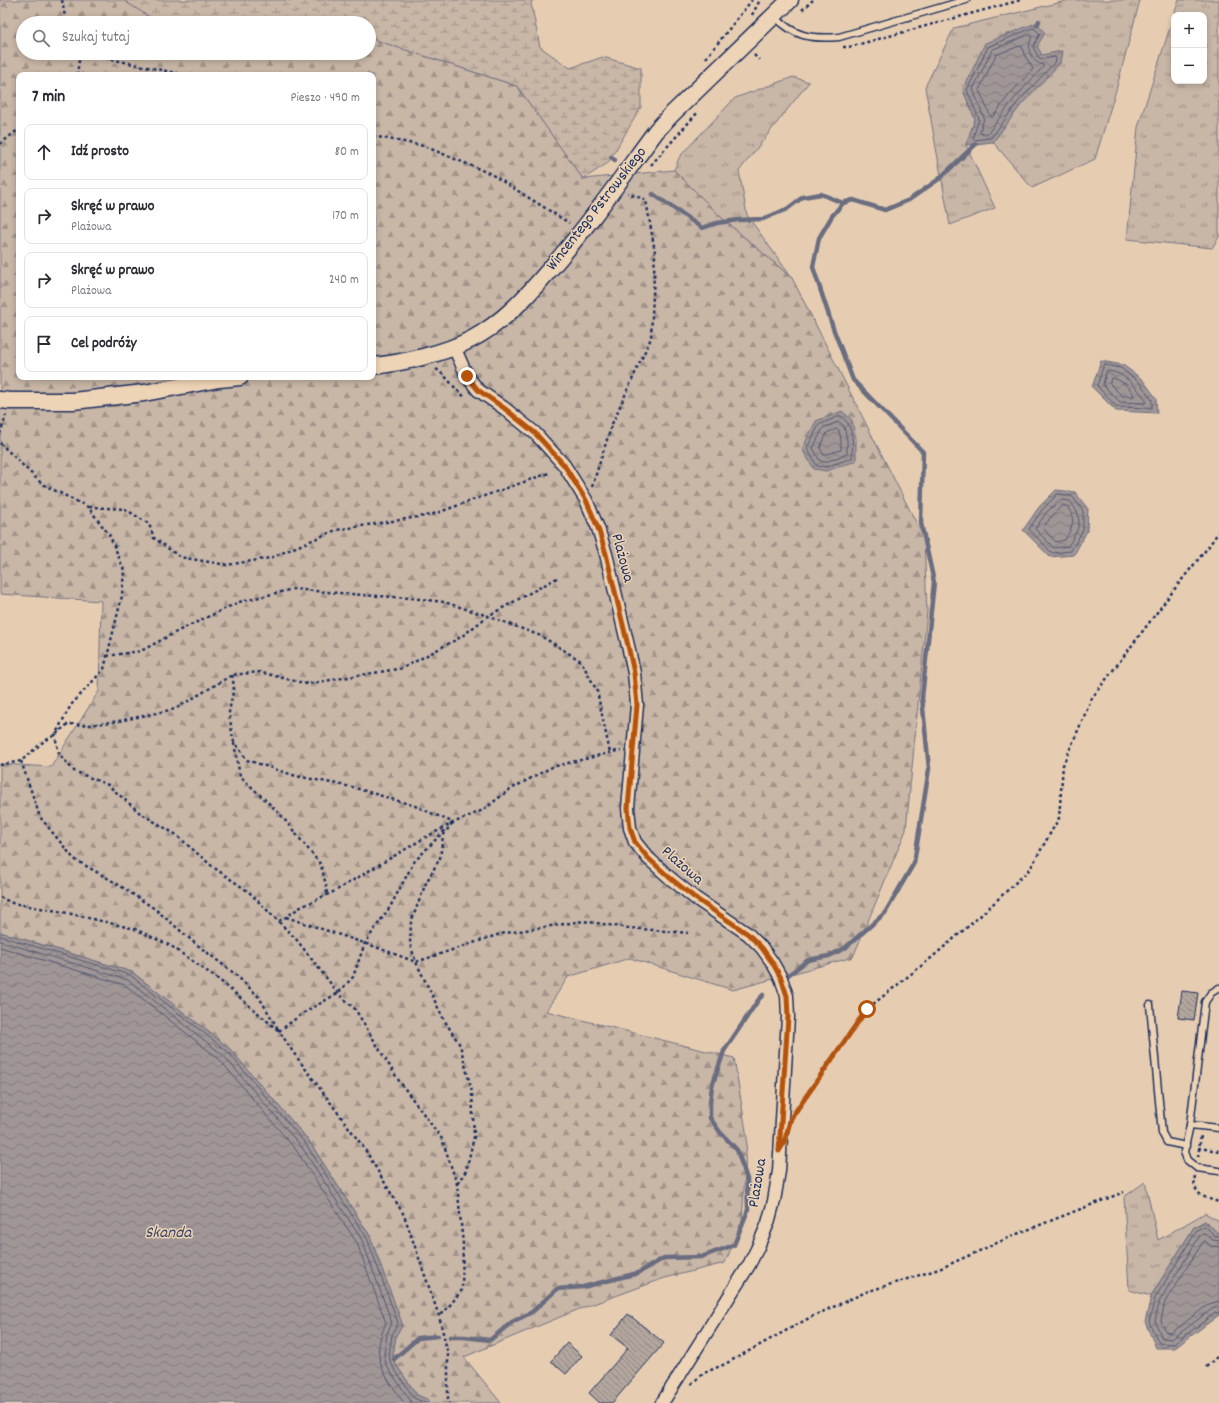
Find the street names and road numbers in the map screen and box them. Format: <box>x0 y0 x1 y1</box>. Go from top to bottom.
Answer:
street label: Wincentego Pstrowskiego <box>541 142 653 276</box>
street label: Plażowa <box>604 531 640 585</box>
street label: Plażowa <box>656 841 709 891</box>
street label: Plażowa <box>743 1156 773 1209</box>

